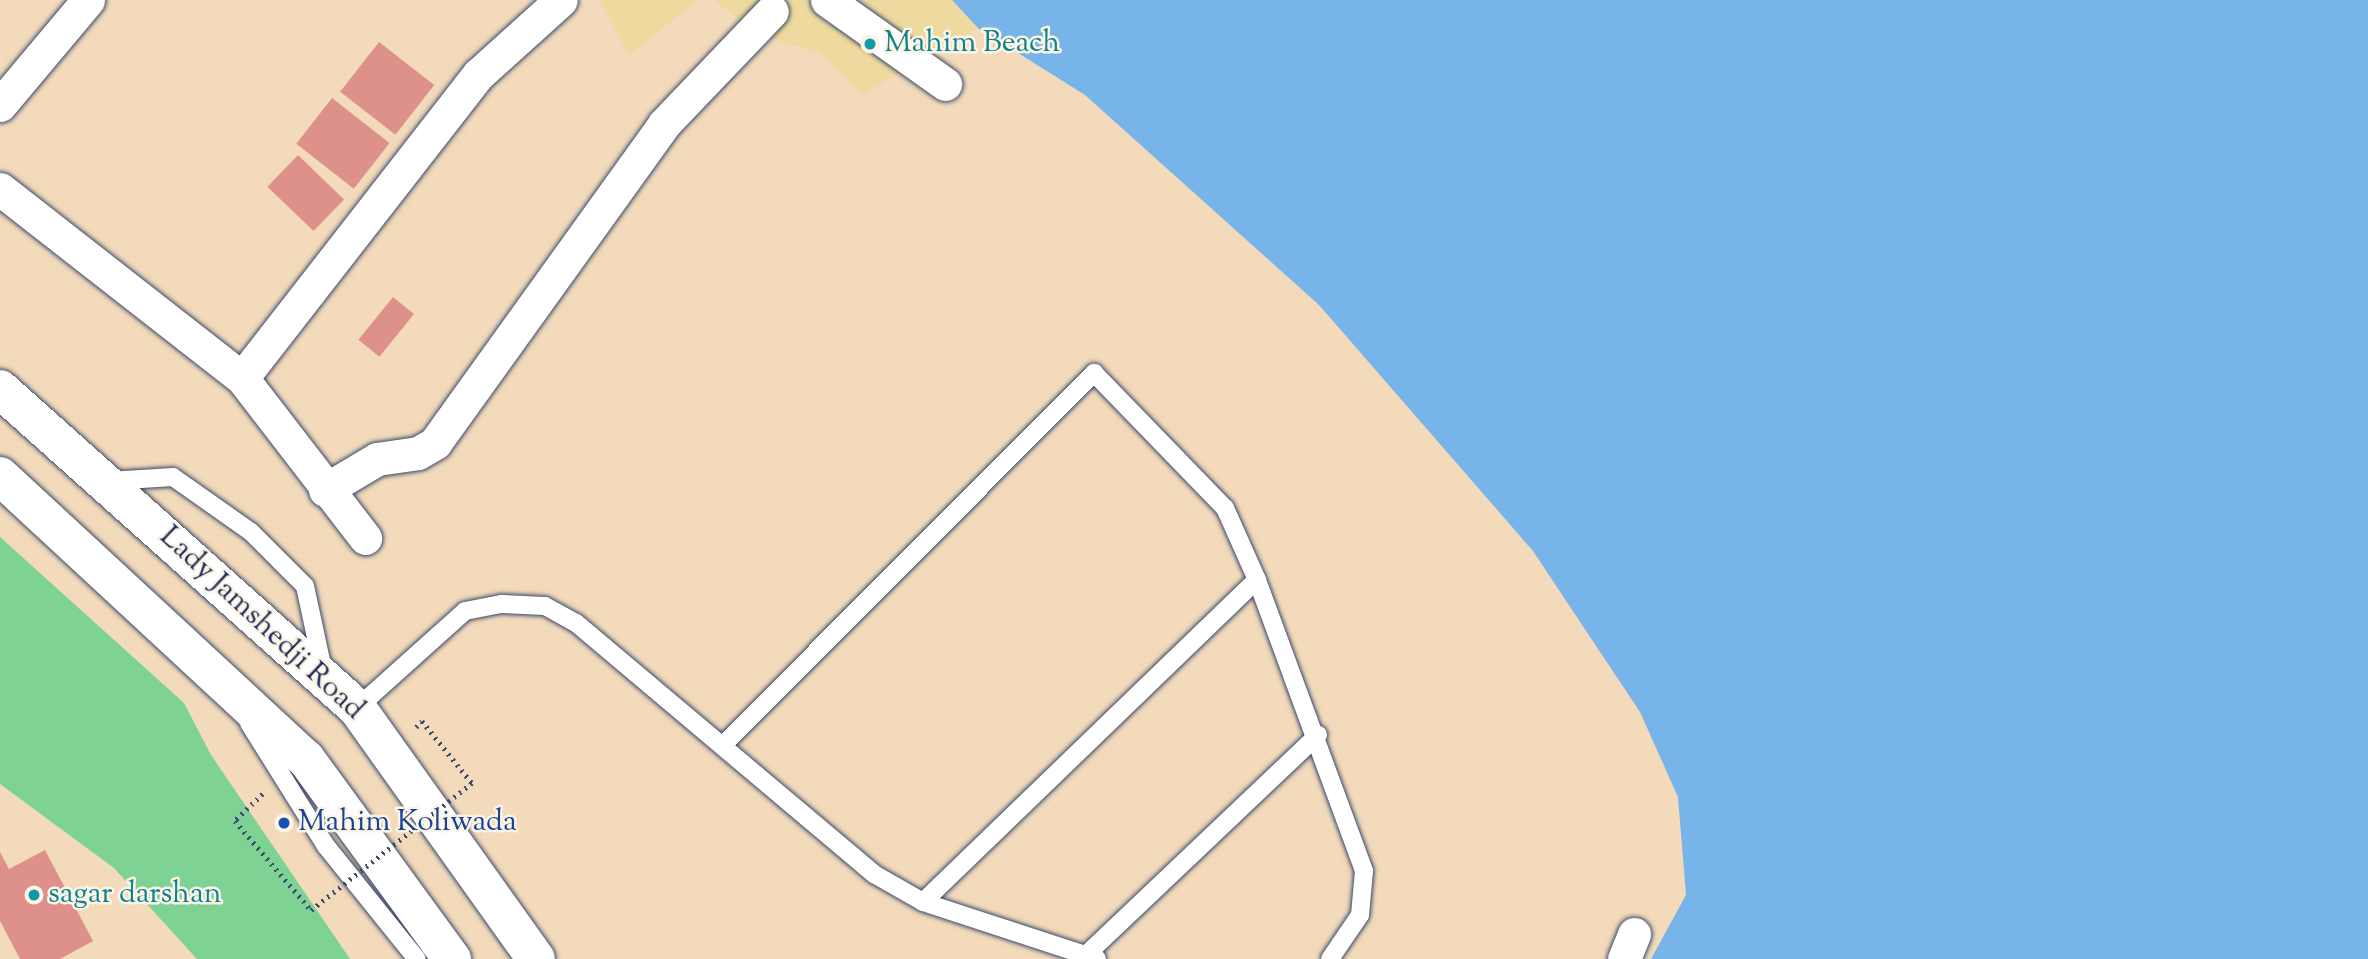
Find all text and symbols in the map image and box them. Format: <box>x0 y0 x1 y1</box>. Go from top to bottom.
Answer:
place label: Mahim Beach <box>884 26 1060 62</box>
marker: Mahim Beach <box>862 36 878 52</box>
street label: Lady Jamshedji Road <box>151 520 371 728</box>
place label: Mahim Koliwada <box>298 805 517 841</box>
marker: Mahim Koliwada <box>276 815 292 831</box>
place label: sagar darshan <box>48 877 221 913</box>
marker: sagar darshan <box>26 887 42 903</box>

